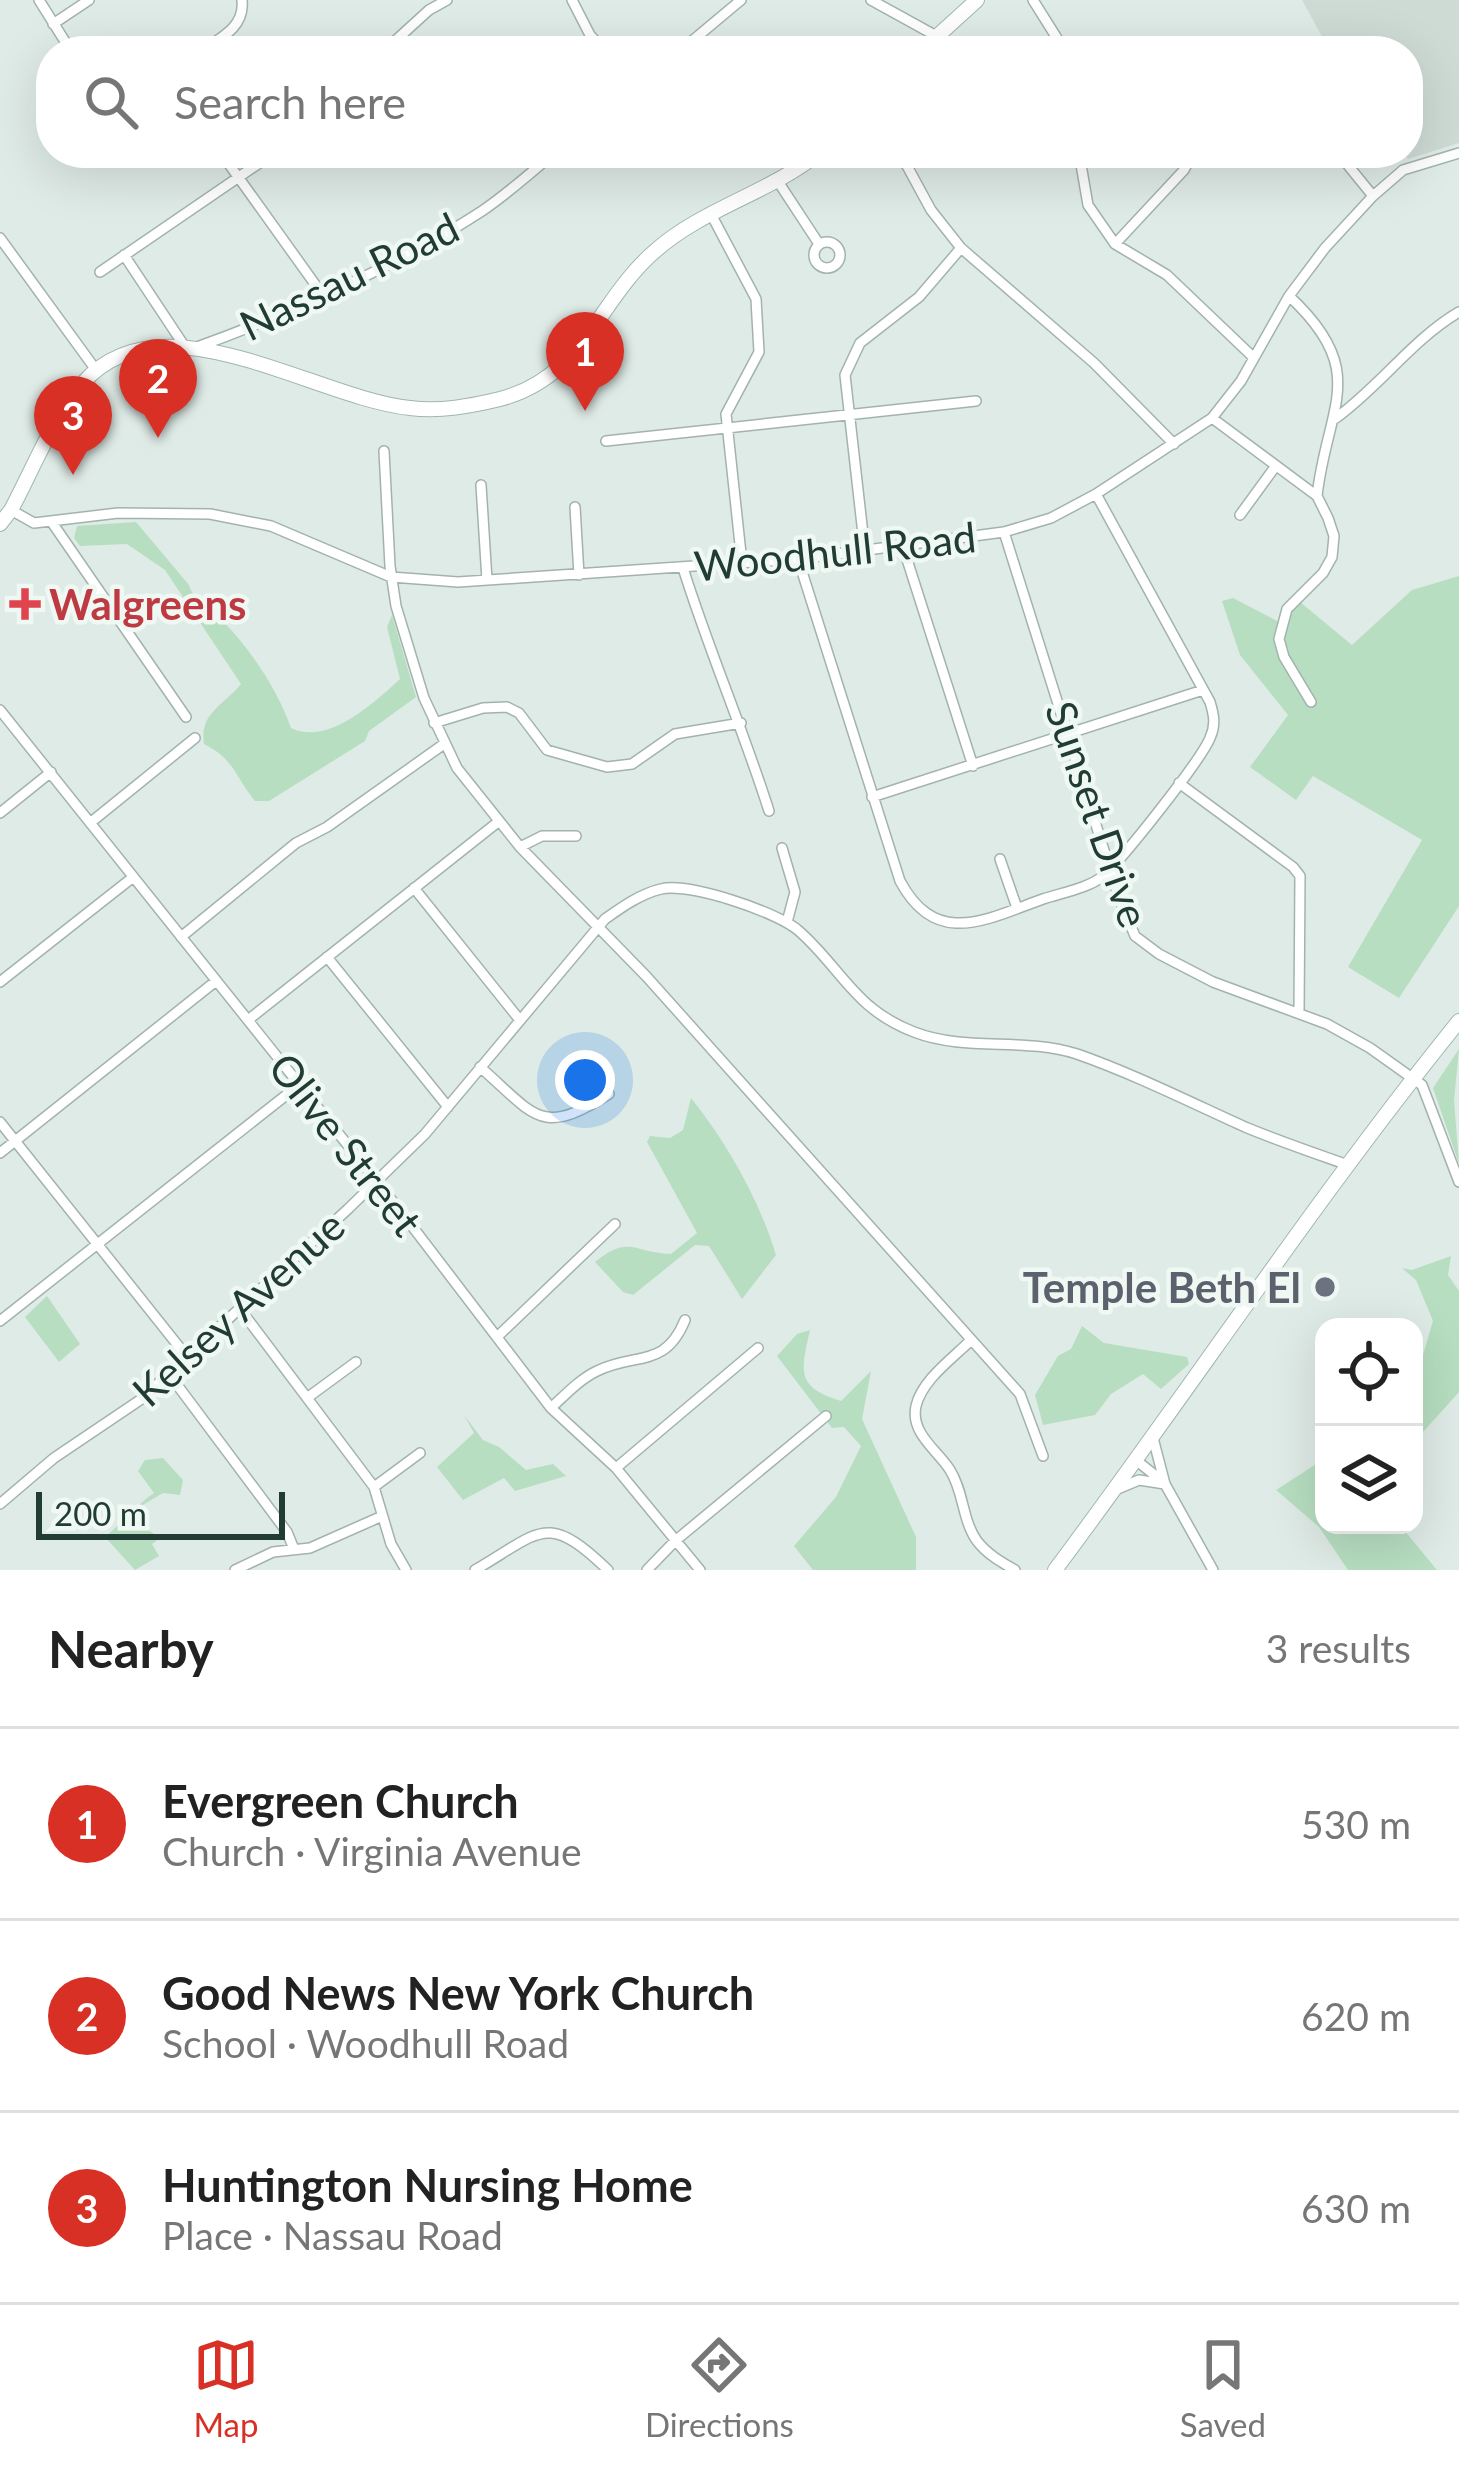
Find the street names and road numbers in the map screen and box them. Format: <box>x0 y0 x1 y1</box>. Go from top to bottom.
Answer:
street label: Nassau Road <box>232 202 466 350</box>
street label: Woodhull Road <box>692 511 978 591</box>
street label: Sunset Drive <box>1036 695 1160 933</box>
street label: Olive Street <box>259 1043 433 1245</box>
street label: Kelsey Avenue <box>122 1200 354 1416</box>

